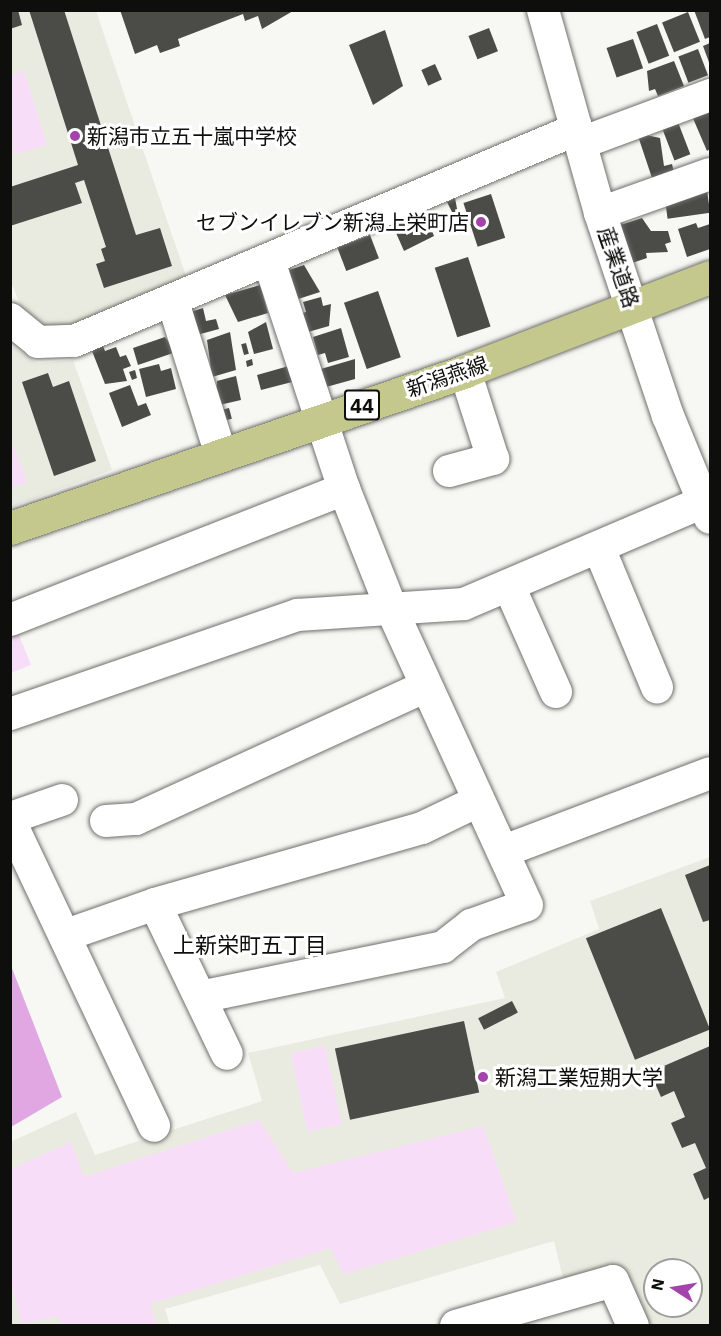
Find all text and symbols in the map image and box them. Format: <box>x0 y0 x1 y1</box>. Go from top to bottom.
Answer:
place label: 新潟市立五十嵐中学校 <box>87 123 297 149</box>
marker: 新潟市立五十嵐中学校 <box>68 129 82 143</box>
place label: セブンイレブン新潟上栄町店 <box>196 209 469 235</box>
marker: セブンイレブン新潟上栄町店 <box>474 215 488 229</box>
street label: 産業道路 <box>593 223 645 311</box>
street label: 新潟燕線 <box>403 350 491 402</box>
road number: 44 <box>344 388 380 422</box>
district label: 上新栄町五丁目 <box>173 932 327 958</box>
place label: 新潟工業短期大学 <box>495 1064 663 1090</box>
marker: 新潟工業短期大学 <box>476 1070 490 1084</box>
north arrow <box>643 1258 703 1318</box>
text: N <box>646 1277 668 1292</box>

